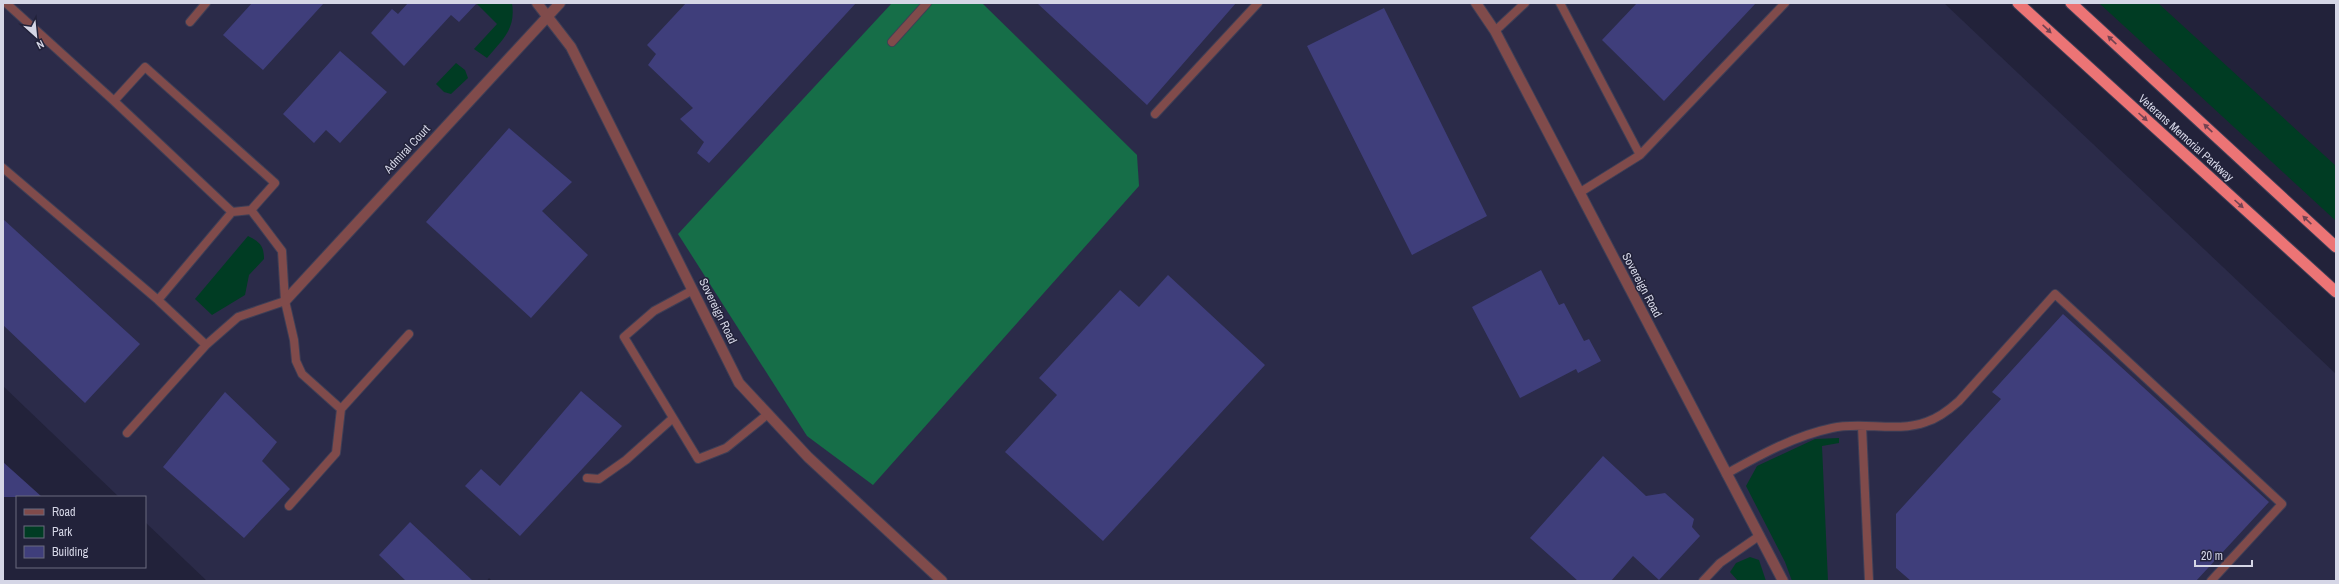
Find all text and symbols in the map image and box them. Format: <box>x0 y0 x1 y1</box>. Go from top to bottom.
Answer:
north arrow <box>16 16 56 56</box>
one-way arrow <box>2042 25 2052 34</box>
one-way arrow <box>2107 36 2117 45</box>
text: N <box>34 37 47 53</box>
street label: Veterans Memorial Parkway <box>2135 91 2237 185</box>
one-way arrow <box>2138 112 2148 121</box>
street label: Admiral Court <box>380 121 434 177</box>
one-way arrow <box>2203 124 2213 133</box>
one-way arrow <box>2235 199 2244 208</box>
one-way arrow <box>2302 216 2313 225</box>
street label: Sovereign Road <box>1618 250 1666 320</box>
street label: Sovereign Road <box>695 276 741 346</box>
legend <box>16 496 146 568</box>
text: Road <box>52 504 76 520</box>
text: Park <box>52 524 72 540</box>
scale bar <box>2195 542 2252 568</box>
text: Building <box>52 544 89 560</box>
text: 20 m <box>2201 548 2223 564</box>

